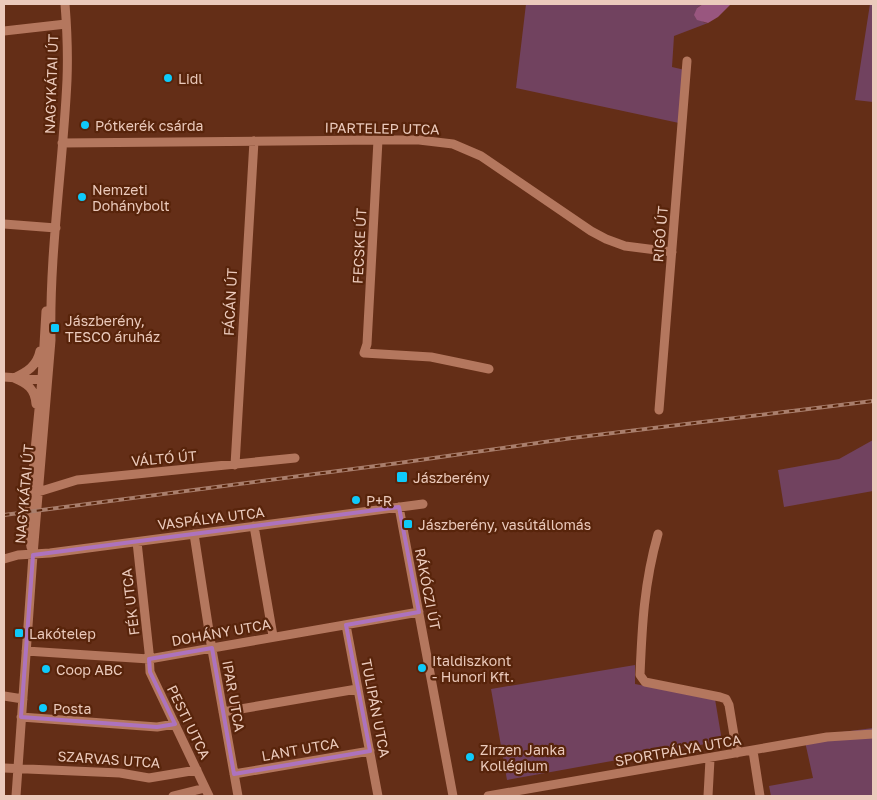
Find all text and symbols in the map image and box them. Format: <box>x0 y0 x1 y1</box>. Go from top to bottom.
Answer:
street label: NAGYKÁTAI ÚT <box>41 33 61 134</box>
place label: Lidl <box>178 70 203 87</box>
marker: Lidl <box>162 72 174 84</box>
place label: Pótkerék csárda <box>95 117 203 134</box>
street label: IPARTELEP UTCA <box>324 118 440 138</box>
marker: Pótkerék csárda <box>79 119 91 131</box>
place label: Nemzeti Dohánybolt <box>92 181 170 214</box>
marker: Nemzeti Dohánybolt <box>76 191 88 203</box>
street label: RIGÓ ÚT <box>649 205 671 263</box>
street label: FECSKE ÚT <box>349 207 369 284</box>
street label: FÁCÁN ÚT <box>220 267 240 337</box>
place label: Jászberény, TESCO áruház <box>65 312 160 345</box>
marker: Jászberény, TESCO áruház <box>49 322 61 334</box>
street label: NAGYKÁTAI ÚT <box>11 443 37 545</box>
street label: VÁLTÓ ÚT <box>131 447 198 469</box>
place label: Jászberény <box>413 469 490 486</box>
marker: Jászberény <box>395 470 409 484</box>
place label: P+R <box>366 492 392 509</box>
marker: P+R <box>350 494 362 506</box>
street label: VASPÁLYA UTCA <box>156 503 266 533</box>
place label: Jászberény, vasútállomás <box>418 516 591 533</box>
marker: Jászberény, vasútállomás <box>402 518 414 530</box>
street label: RÁKÓCZI ÚT <box>412 547 444 632</box>
street label: FÉK UTCA <box>117 567 143 636</box>
street label: DOHÁNY UTCA <box>170 615 273 649</box>
place label: Lakótelep <box>29 625 96 642</box>
marker: Lakótelep <box>13 627 25 639</box>
place label: Italdiszkont - Hunori Kft. <box>432 652 514 685</box>
street label: TULIPÁN UTCA <box>358 657 394 759</box>
street label: IPAR UTCA <box>219 659 249 734</box>
place label: Coop ABC <box>56 661 123 678</box>
marker: Italdiszkont - Hunori Kft. <box>416 662 428 674</box>
marker: Coop ABC <box>40 663 52 675</box>
street label: PESTI UTCA <box>164 682 215 762</box>
place label: Posta <box>53 700 91 717</box>
marker: Posta <box>37 702 49 714</box>
street label: SPORTPÁLYA UTCA <box>614 730 743 769</box>
street label: LANT UTCA <box>260 734 340 764</box>
place label: Zirzen Janka Kollégium <box>480 741 565 774</box>
street label: SZARVAS UTCA <box>57 747 162 771</box>
marker: Zirzen Janka Kollégium <box>464 751 476 763</box>

